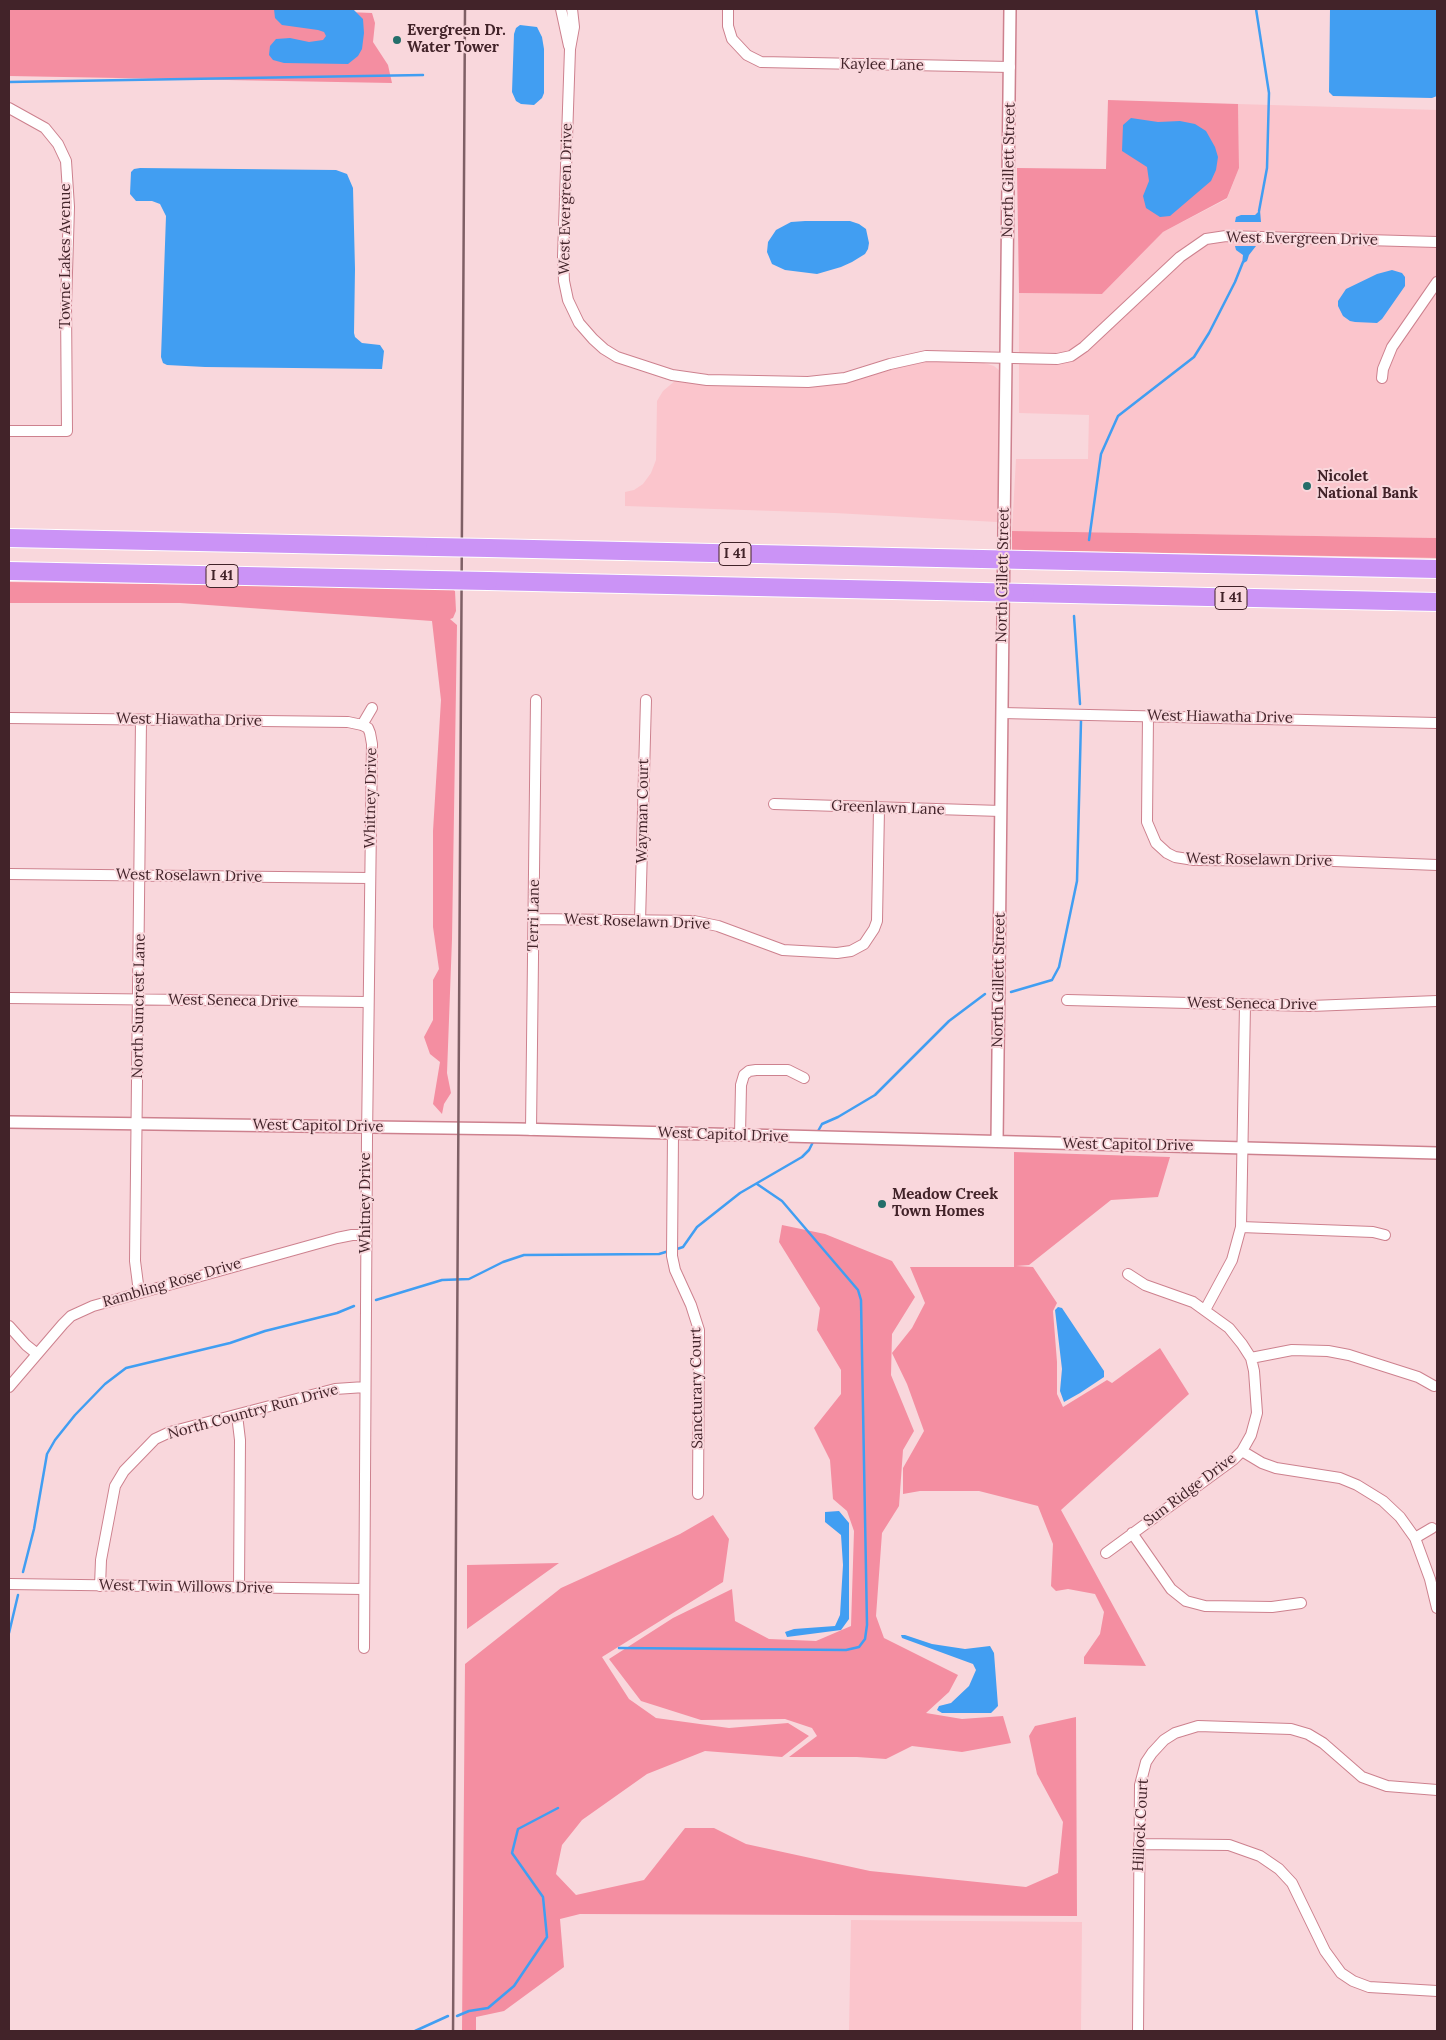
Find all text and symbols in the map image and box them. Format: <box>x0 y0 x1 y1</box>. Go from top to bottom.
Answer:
place label: Evergreen Dr. Water Tower <box>407 22 506 57</box>
marker: Evergreen Dr. Water Tower <box>391 34 403 46</box>
street label: Kaylee Lane <box>840 55 924 75</box>
street label: North Gillett Street <box>999 102 1019 238</box>
street label: West Evergreen Drive <box>556 123 576 275</box>
street label: Towne Lakes Avenue <box>57 183 75 329</box>
street label: West Evergreen Drive <box>1226 229 1378 249</box>
place label: Nicolet National Bank <box>1317 468 1418 503</box>
marker: Nicolet National Bank <box>1301 480 1313 492</box>
street label: North Gillett Street <box>993 507 1013 643</box>
road number: I 41 <box>719 542 751 566</box>
road number: I 41 <box>206 564 238 588</box>
road number: I 41 <box>1215 586 1247 610</box>
street label: West Hiawatha Drive <box>1147 707 1293 727</box>
street label: West Hiawatha Drive <box>116 710 262 730</box>
street label: Whitney Drive <box>361 747 381 849</box>
street label: Wayman Court <box>633 759 653 863</box>
street label: Greenlawn Lane <box>831 797 945 819</box>
street label: West Roselawn Drive <box>1186 850 1332 870</box>
street label: West Roselawn Drive <box>116 866 262 886</box>
street label: Terri Lane <box>524 879 544 951</box>
street label: West Roselawn Drive <box>563 910 711 934</box>
street label: North Gillett Street <box>989 912 1009 1048</box>
street label: North Suncrest Lane <box>129 933 149 1079</box>
street label: West Seneca Drive <box>168 991 298 1011</box>
street label: West Seneca Drive <box>1187 994 1317 1014</box>
street label: West Capitol Drive <box>252 1116 384 1136</box>
street label: West Capitol Drive <box>657 1124 789 1146</box>
street label: West Capitol Drive <box>1062 1135 1194 1155</box>
street label: Whitney Drive <box>357 1152 375 1254</box>
place label: Meadow Creek Town Homes <box>892 1186 998 1221</box>
marker: Meadow Creek Town Homes <box>876 1198 888 1210</box>
street label: Rambling Rose Drive <box>101 1255 243 1311</box>
street label: Sancturary Court <box>687 1327 707 1449</box>
street label: North Country Run Drive <box>166 1381 340 1443</box>
street label: Sun Ridge Drive <box>1140 1449 1240 1531</box>
street label: West Twin Willows Drive <box>99 1576 273 1598</box>
street label: Hillock Court <box>1130 1778 1152 1872</box>

